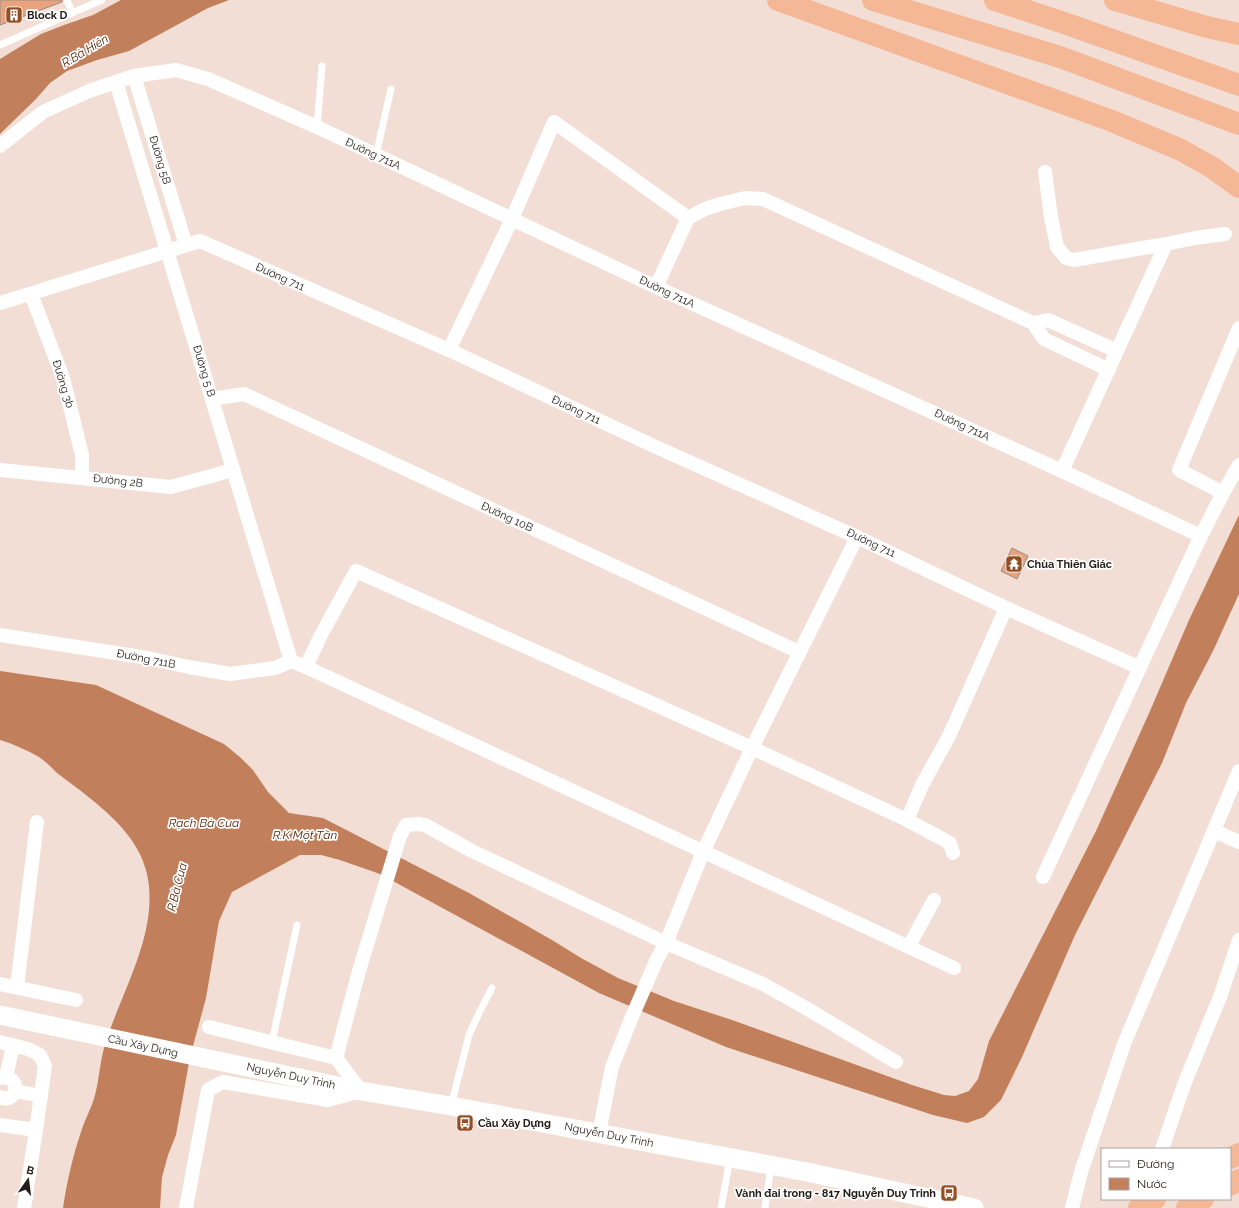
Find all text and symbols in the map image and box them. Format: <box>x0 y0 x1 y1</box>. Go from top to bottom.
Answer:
building icon: Block D <box>4 5 24 25</box>
place label: Block D <box>27 9 68 22</box>
water label: R.Bà Hiên <box>59 32 111 70</box>
street label: Đường 5B <box>146 134 174 186</box>
street label: Đường 711A <box>343 135 403 173</box>
street label: Đường 711 <box>253 260 307 294</box>
street label: Đường 711A <box>637 273 697 311</box>
street label: Đường 5 B <box>190 344 218 398</box>
street label: Đường 3b <box>50 358 77 410</box>
street label: Đường 711 <box>550 393 603 427</box>
street label: Đường 711A <box>932 406 992 444</box>
street label: Đường 2B <box>92 472 144 490</box>
street label: Đường 10B <box>479 499 535 535</box>
street label: Đường 711 <box>845 526 898 560</box>
temple icon: Chùa Thiên Giác <box>1004 554 1024 574</box>
place label: Chùa Thiên Giác <box>1027 558 1112 571</box>
street label: Đường 711B <box>115 647 177 671</box>
water label: Rạch Bà Cua <box>169 816 239 830</box>
water label: R.K Một Tần <box>273 828 337 842</box>
water label: R.Bà Cua <box>164 861 190 913</box>
street label: Cầu Xây Dựng <box>107 1032 179 1060</box>
street label: Nguyễn Duy Trinh <box>245 1060 337 1092</box>
bus stop icon: Cầu Xây Dựng <box>455 1113 475 1133</box>
place label: Cầu Xây Dựng <box>478 1117 551 1130</box>
street label: Nguyễn Duy Trinh <box>563 1120 655 1150</box>
legend <box>1101 1148 1231 1200</box>
text: Đường <box>1137 1157 1174 1171</box>
north arrow <box>8 1160 48 1200</box>
text: B <box>25 1164 36 1178</box>
text: Nước <box>1137 1177 1168 1191</box>
bus stop icon: Vành đai trong - 817 Nguyễn Duy Trinh <box>939 1183 959 1203</box>
place label: Vành đai trong - 817 Nguyễn Duy Trinh <box>735 1187 936 1200</box>

